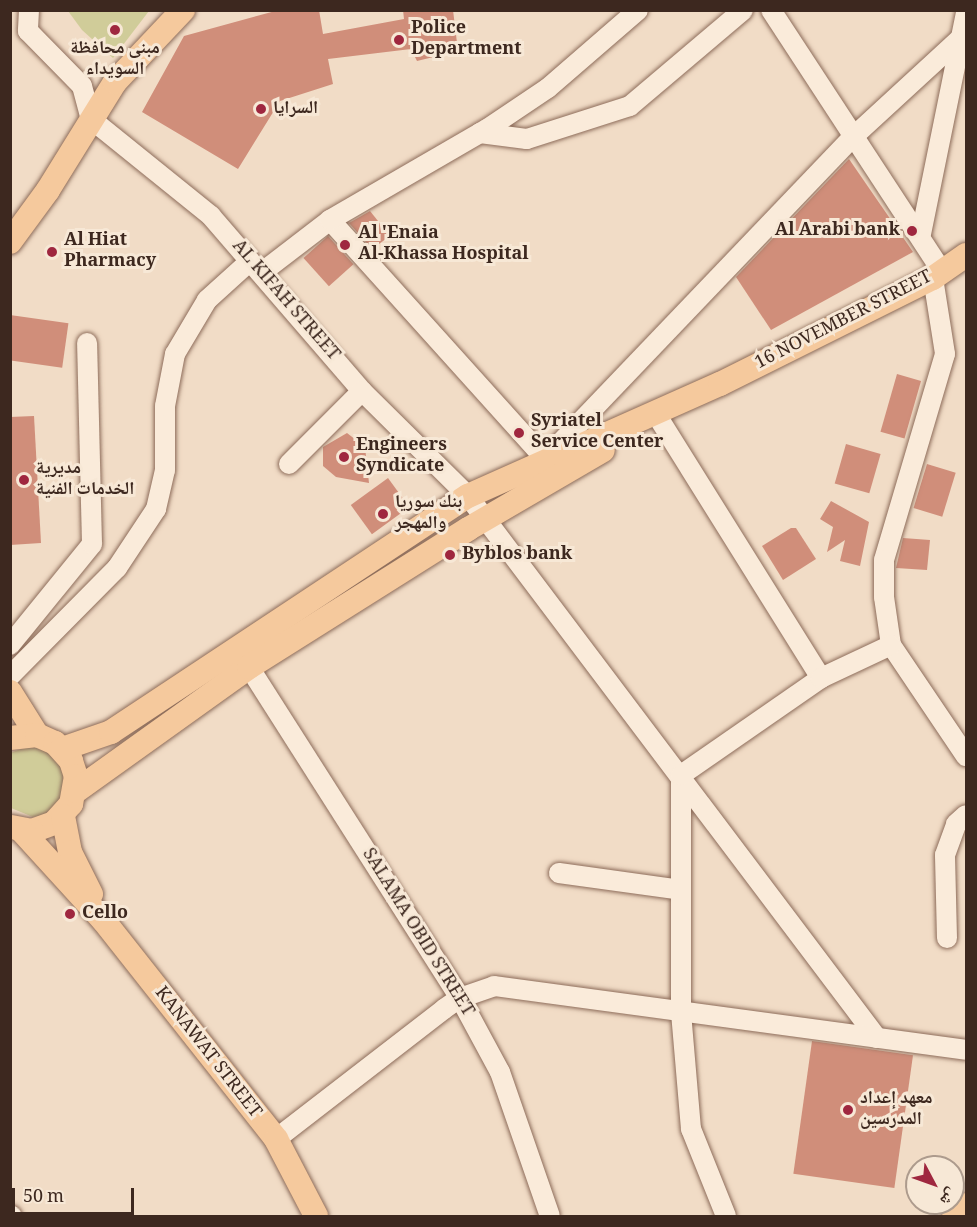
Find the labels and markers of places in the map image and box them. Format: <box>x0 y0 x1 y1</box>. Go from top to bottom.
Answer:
place label: Police Department <box>411 19 522 62</box>
marker: مبنى محافظة السويداء <box>108 23 122 37</box>
marker: Police Department <box>392 33 406 47</box>
place label: مبنى محافظة السويداء <box>70 39 160 82</box>
place label: السرايا <box>273 98 318 120</box>
marker: السرايا <box>254 102 268 116</box>
place label: Al Arabi bank <box>775 220 900 242</box>
place label: Al 'Enaia Al-Khassa Hospital <box>358 224 529 266</box>
marker: Al Arabi bank <box>905 224 919 238</box>
place label: Al Hiat Pharmacy <box>64 231 156 274</box>
marker: Al 'Enaia Al-Khassa Hospital <box>336 236 354 254</box>
marker: Al Hiat Pharmacy <box>45 245 59 259</box>
place label: Syriatel Service Center <box>531 412 663 454</box>
marker: Syriatel Service Center <box>512 426 526 440</box>
place label: Engineers Syndicate <box>356 436 447 478</box>
marker: Engineers Syndicate <box>337 450 351 464</box>
place label: مديرية الخدمات الفنية <box>36 459 134 502</box>
marker: مديرية الخدمات الفنية <box>17 473 31 487</box>
place label: بنك سوريا والمهجر <box>395 493 462 536</box>
marker: بنك سوريا والمهجر <box>376 507 390 521</box>
place label: Byblos bank <box>462 544 572 566</box>
marker: Byblos bank <box>443 548 457 562</box>
place label: Cello <box>82 903 128 925</box>
marker: Cello <box>63 907 77 921</box>
place label: معهد إعداد المدرسين <box>860 1089 933 1132</box>
marker: معهد إعداد المدرسين <box>841 1103 855 1117</box>

